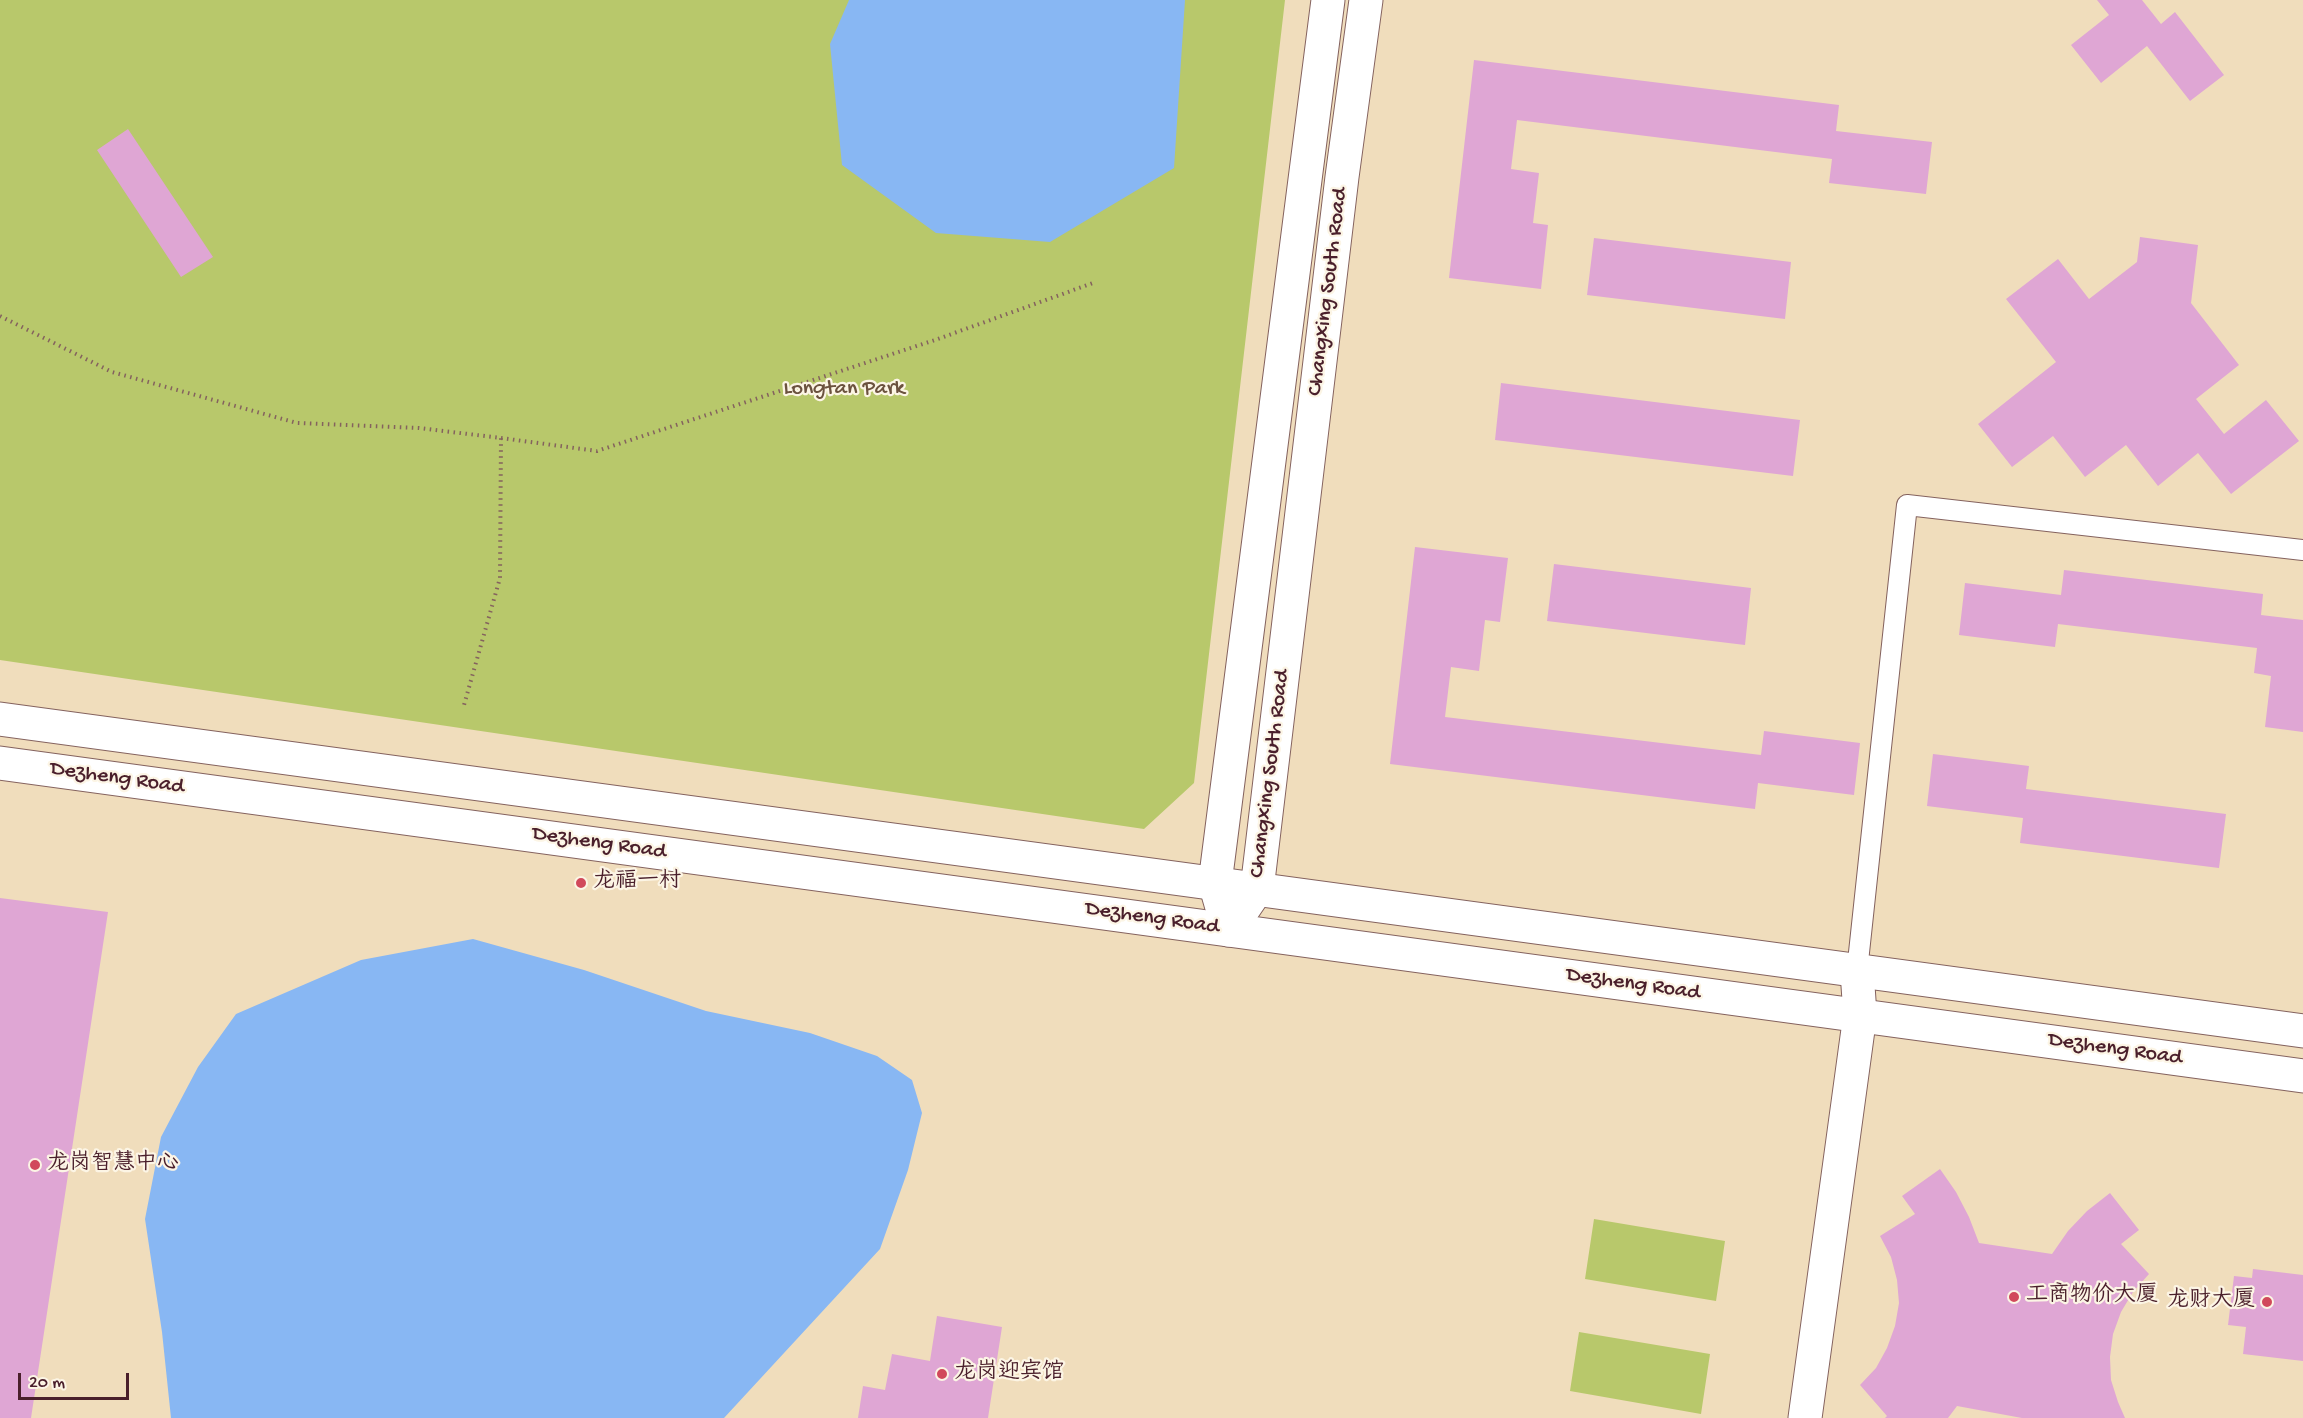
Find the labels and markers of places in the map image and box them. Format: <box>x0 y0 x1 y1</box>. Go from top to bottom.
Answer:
place label: 龙福一村 <box>593 870 681 896</box>
marker: 龙福一村 <box>574 876 588 890</box>
place label: 龙岗智慧中心 <box>47 1152 179 1178</box>
marker: 龙岗智慧中心 <box>28 1158 42 1172</box>
place label: 工商物价大厦 <box>2026 1284 2158 1310</box>
place label: 龙财大厦 <box>2167 1289 2255 1315</box>
marker: 工商物价大厦 <box>2007 1290 2021 1304</box>
marker: 龙财大厦 <box>2260 1295 2274 1309</box>
place label: 龙岗迎宾馆 <box>954 1361 1064 1387</box>
marker: 龙岗迎宾馆 <box>935 1367 949 1381</box>

